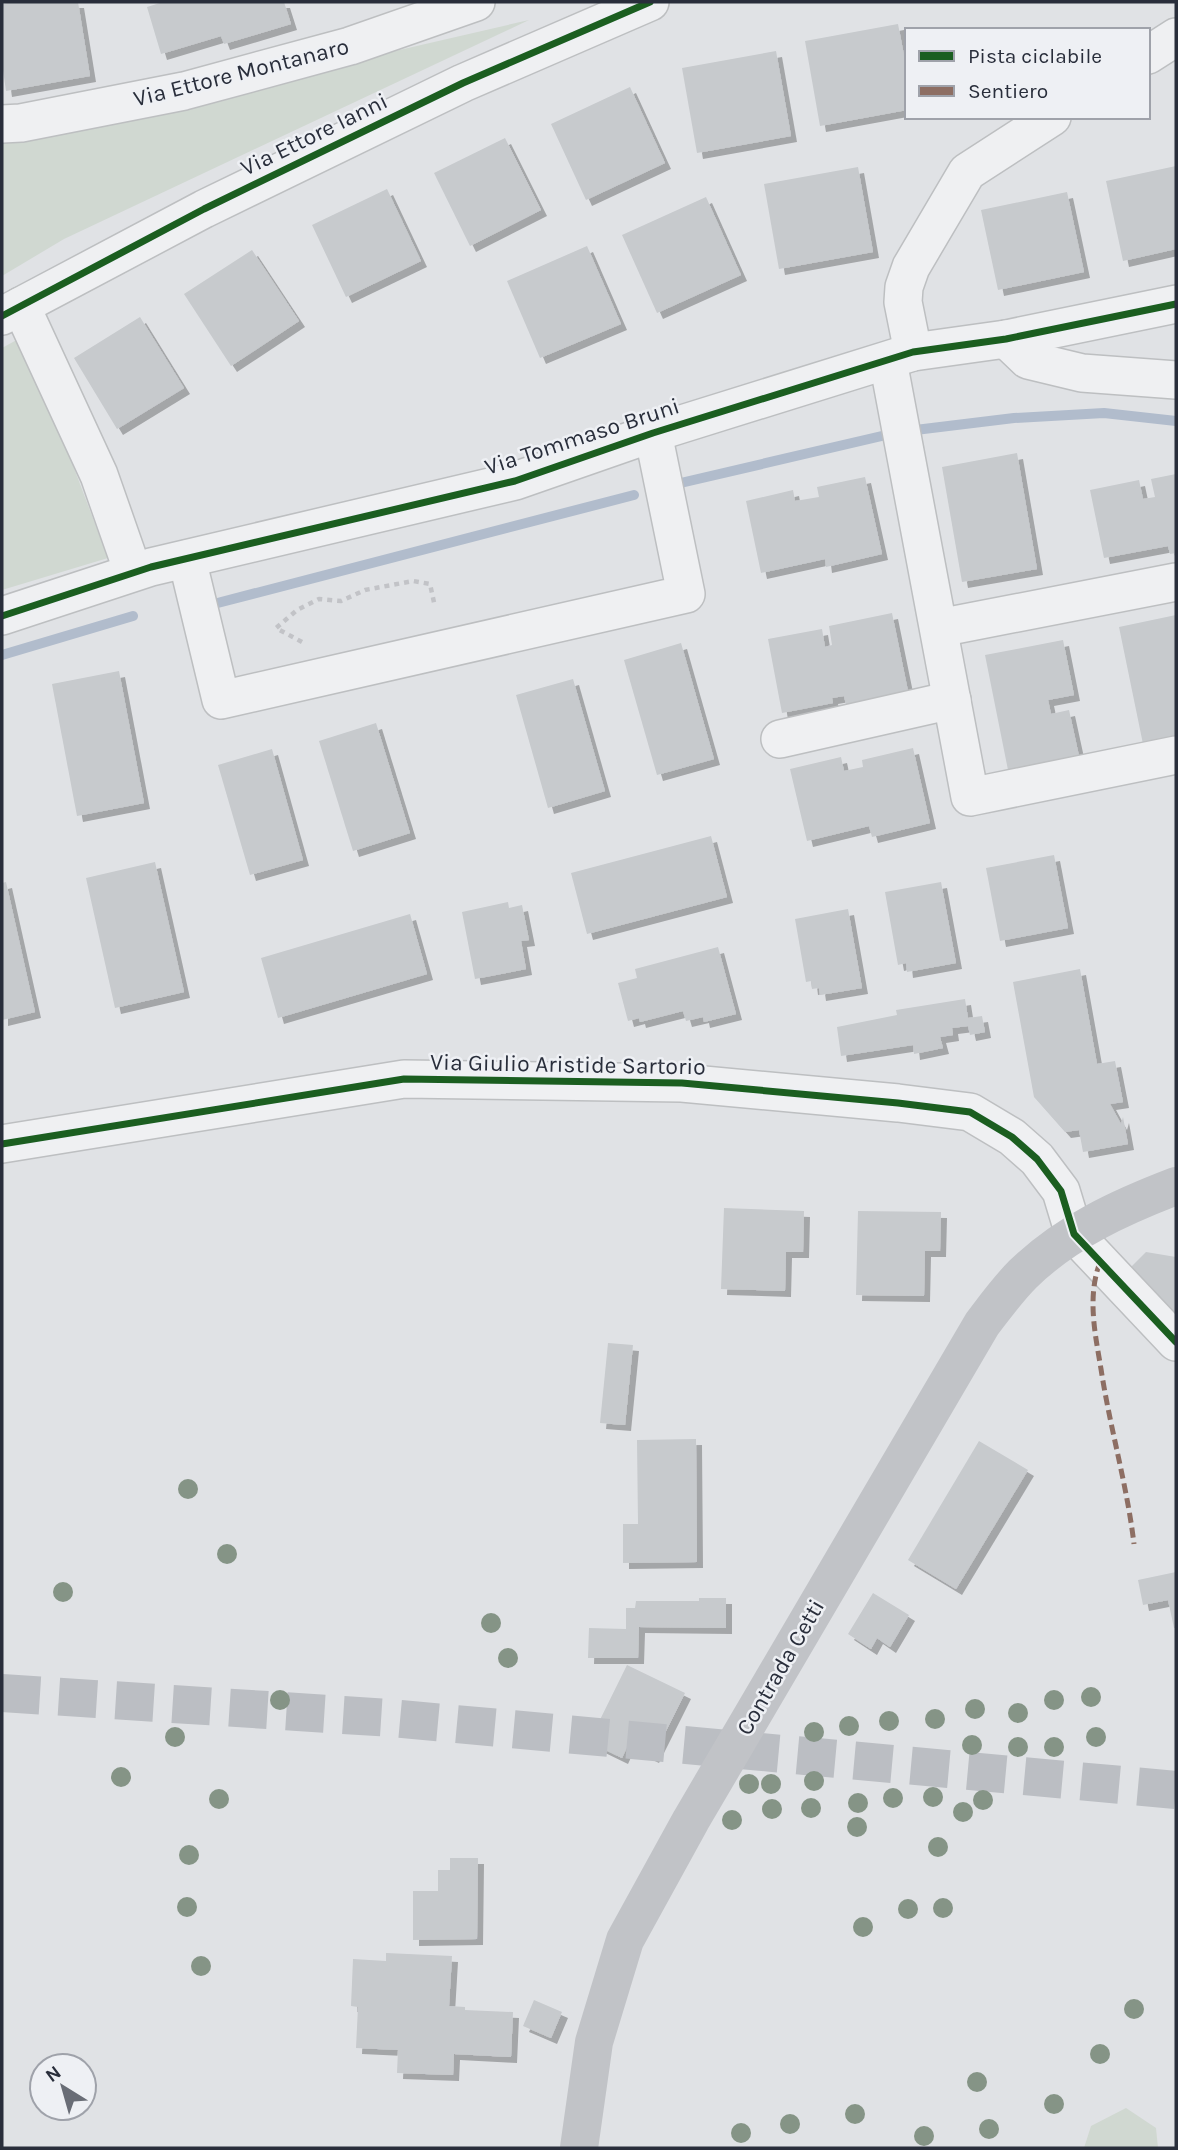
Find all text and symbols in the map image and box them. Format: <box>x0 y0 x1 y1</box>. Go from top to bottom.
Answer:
legend <box>905 28 1150 119</box>
street label: Via Ettore Montanaro <box>131 33 352 112</box>
text: Pista ciclabile <box>968 44 1102 68</box>
text: Sentiero <box>968 79 1048 103</box>
street label: Via Ettore Ianni <box>236 87 392 182</box>
street label: Via Tommaso Bruni <box>481 392 683 481</box>
street label: Via Giulio Aristide Sartorio <box>430 1049 706 1080</box>
street label: Contrada Cetti <box>731 1595 830 1740</box>
north arrow <box>28 2052 98 2122</box>
text: N <box>41 2061 65 2087</box>

